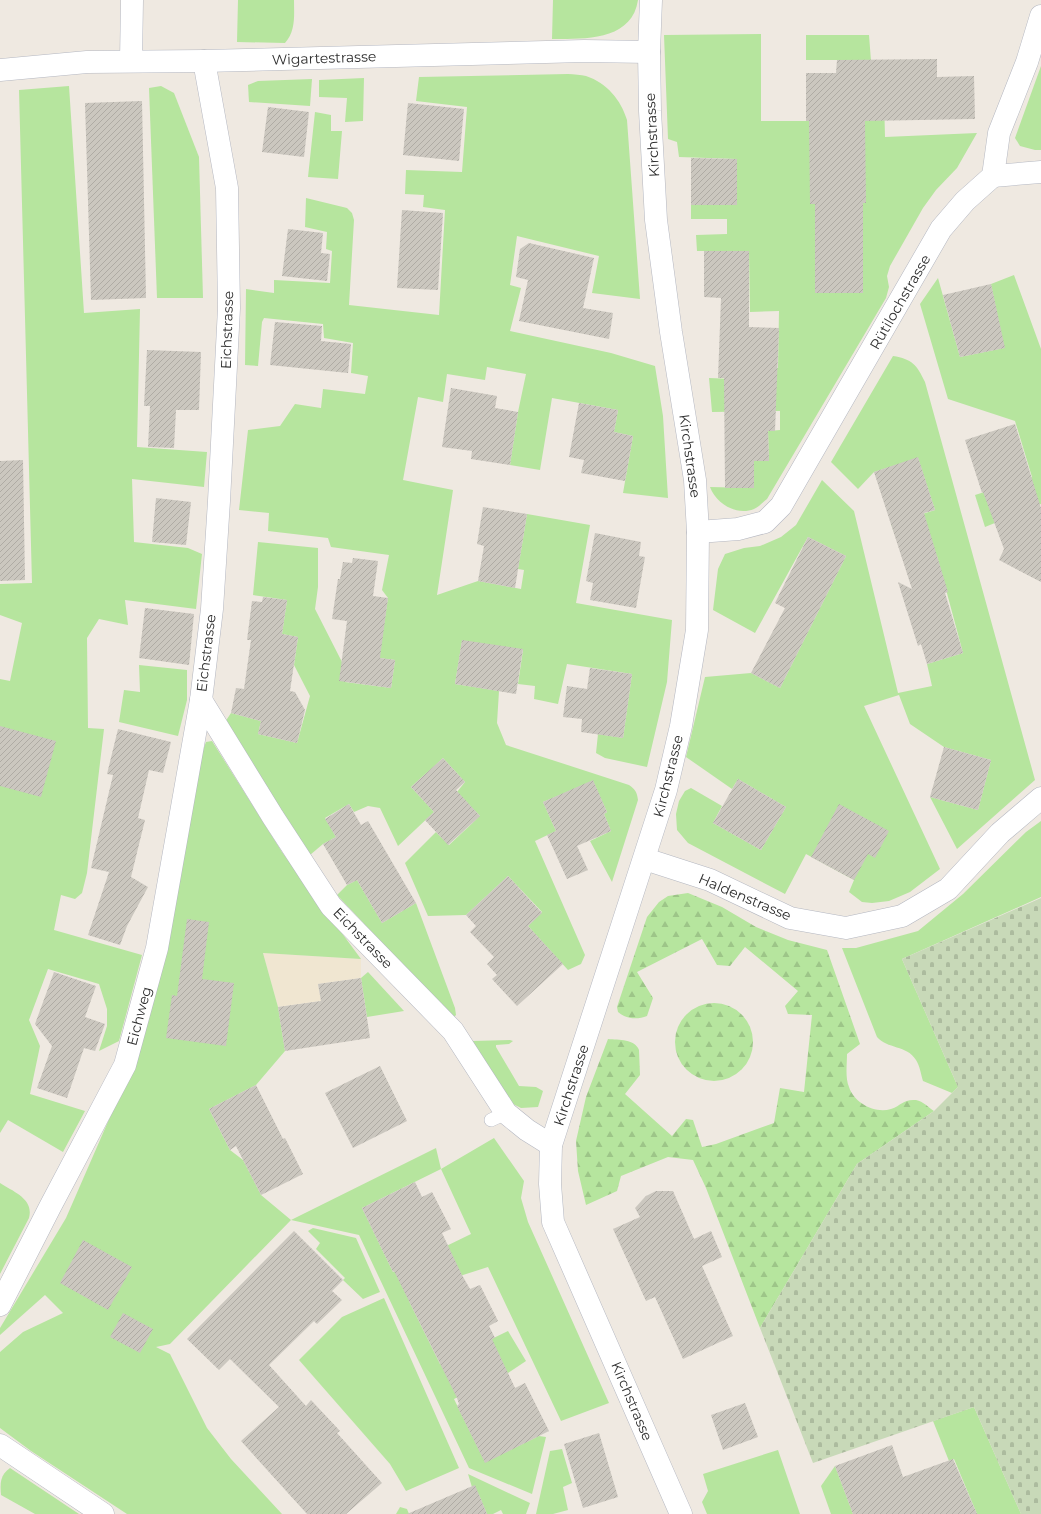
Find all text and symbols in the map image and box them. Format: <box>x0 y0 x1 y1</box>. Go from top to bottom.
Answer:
street label: Wigartestrasse <box>271 47 377 69</box>
street label: Kirchstrasse <box>641 92 663 178</box>
street label: Rütilochstrasse <box>866 251 934 353</box>
street label: Eichstrasse <box>217 291 237 369</box>
street label: Kirchstrasse <box>675 413 705 499</box>
street label: Eichstrasse <box>192 613 220 693</box>
street label: Kirchstrasse <box>649 733 687 819</box>
street label: Haldenstrasse <box>696 869 794 925</box>
street label: Eichstrasse <box>329 904 397 972</box>
street label: Eichweg <box>122 985 156 1047</box>
street label: Kirchstrasse <box>549 1042 593 1128</box>
street label: Kirchstrasse <box>607 1359 657 1443</box>

